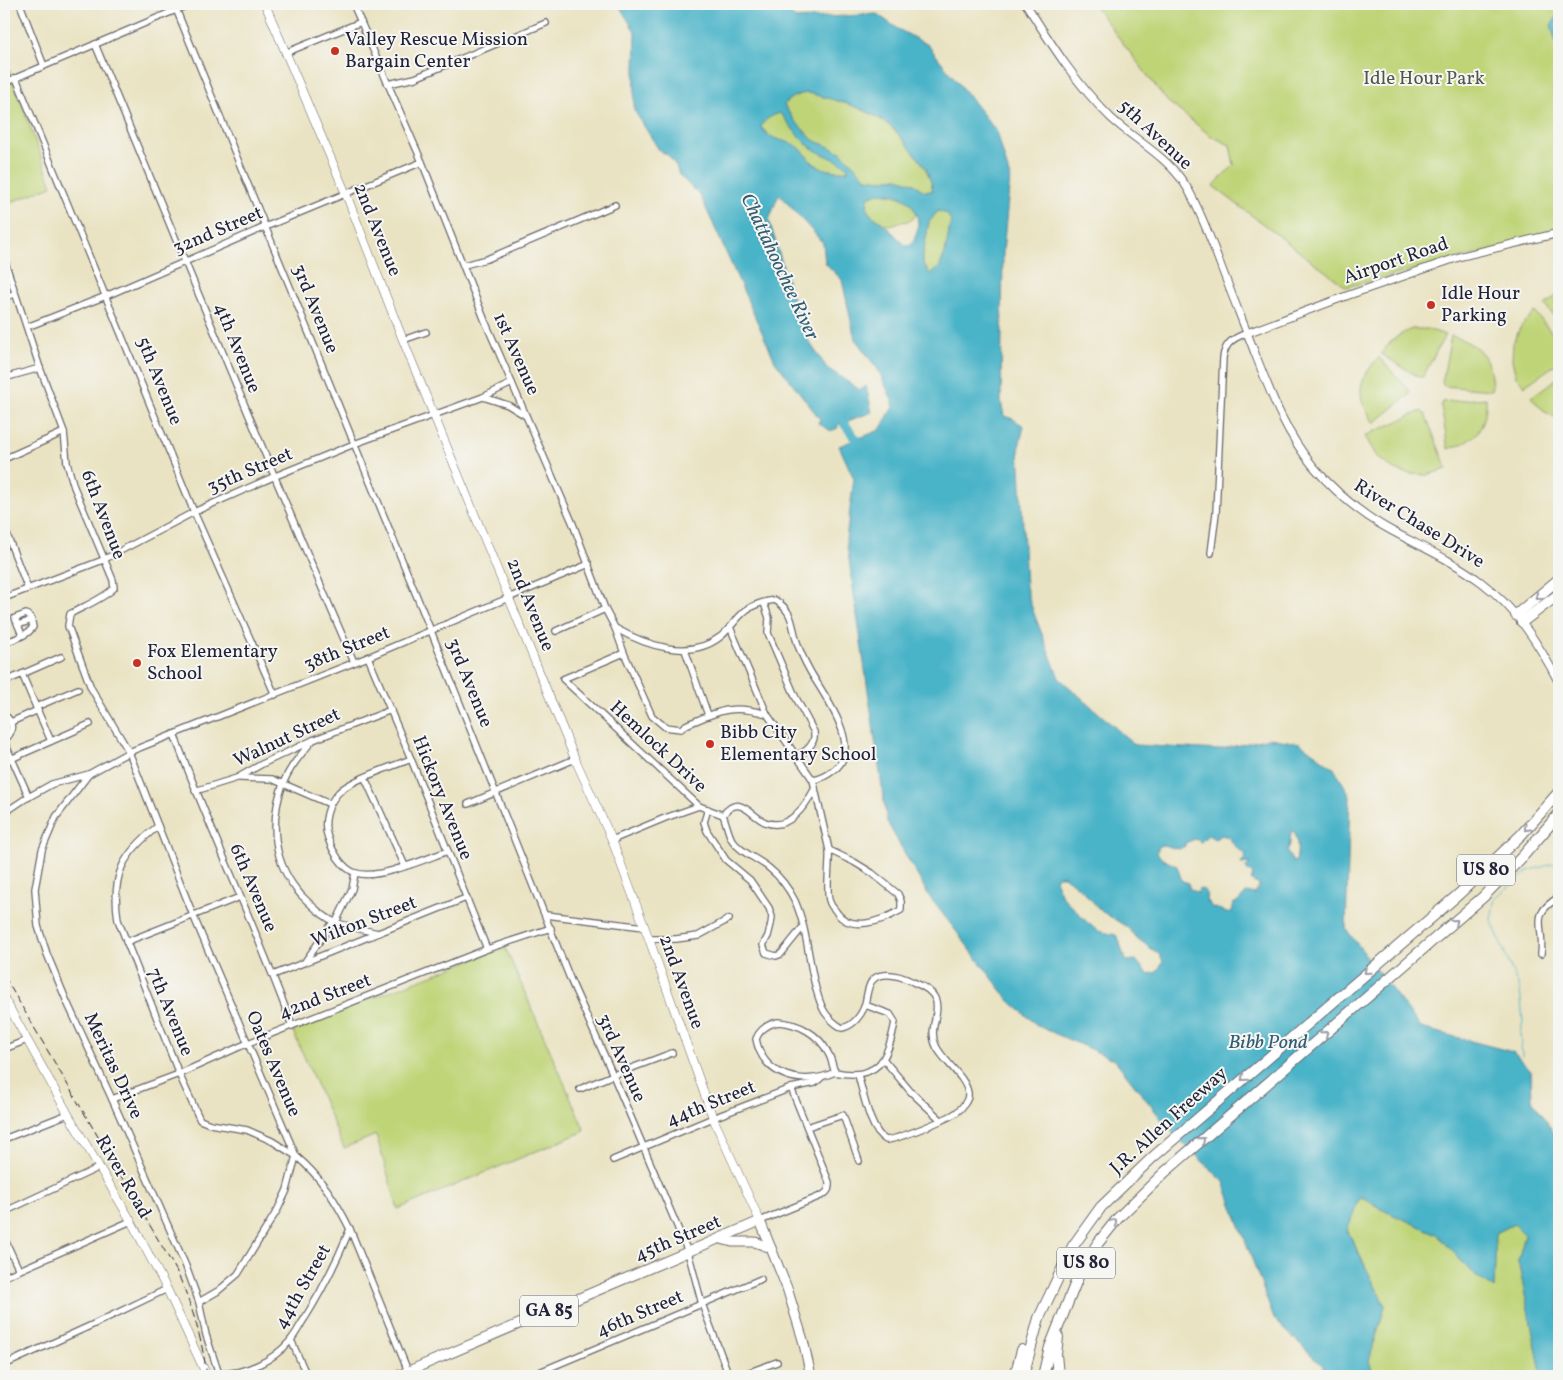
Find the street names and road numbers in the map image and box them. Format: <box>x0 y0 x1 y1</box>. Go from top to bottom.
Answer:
street label: 5th Avenue <box>1112 94 1198 176</box>
street label: 2nd Avenue <box>347 180 407 280</box>
street label: 32nd Street <box>169 200 267 262</box>
street label: Airport Road <box>1340 231 1452 291</box>
street label: 3rd Avenue <box>285 260 345 358</box>
street label: 4th Avenue <box>207 299 267 397</box>
street label: 1st Avenue <box>486 308 546 400</box>
street label: 5th Avenue <box>130 333 188 429</box>
street label: 35th Street <box>203 441 297 501</box>
street label: 6th Avenue <box>74 467 132 563</box>
street label: River Chase Drive <box>1349 473 1489 575</box>
street label: 2nd Avenue <box>500 555 560 655</box>
street label: 38th Street <box>300 620 394 678</box>
street label: 3rd Avenue <box>439 634 499 732</box>
street label: Hemlock Drive <box>604 695 712 799</box>
street label: Walnut Street <box>229 702 345 774</box>
street label: Hickory Avenue <box>405 732 479 864</box>
street label: 6th Avenue <box>223 840 283 936</box>
road number: US 80 <box>1457 854 1515 886</box>
street label: Wilton Street <box>307 890 421 954</box>
street label: 2nd Avenue <box>652 931 710 1033</box>
street label: 7th Avenue <box>140 964 200 1060</box>
street label: 42nd Street <box>275 967 375 1027</box>
street label: Oates Avenue <box>239 1007 307 1121</box>
street label: Meritas Drive <box>77 1009 149 1123</box>
street label: 3rd Avenue <box>590 1010 652 1106</box>
street label: J.R. Allen Freeway <box>1105 1061 1233 1181</box>
street label: 44th Street <box>662 1074 760 1134</box>
street label: River Road <box>89 1131 157 1223</box>
street label: 45th Street <box>631 1209 725 1269</box>
street label: 44th Street <box>268 1239 338 1334</box>
road number: US 80 <box>1057 1248 1115 1278</box>
street label: 46th Street <box>592 1284 688 1344</box>
road number: GA 85 <box>520 1295 578 1326</box>

